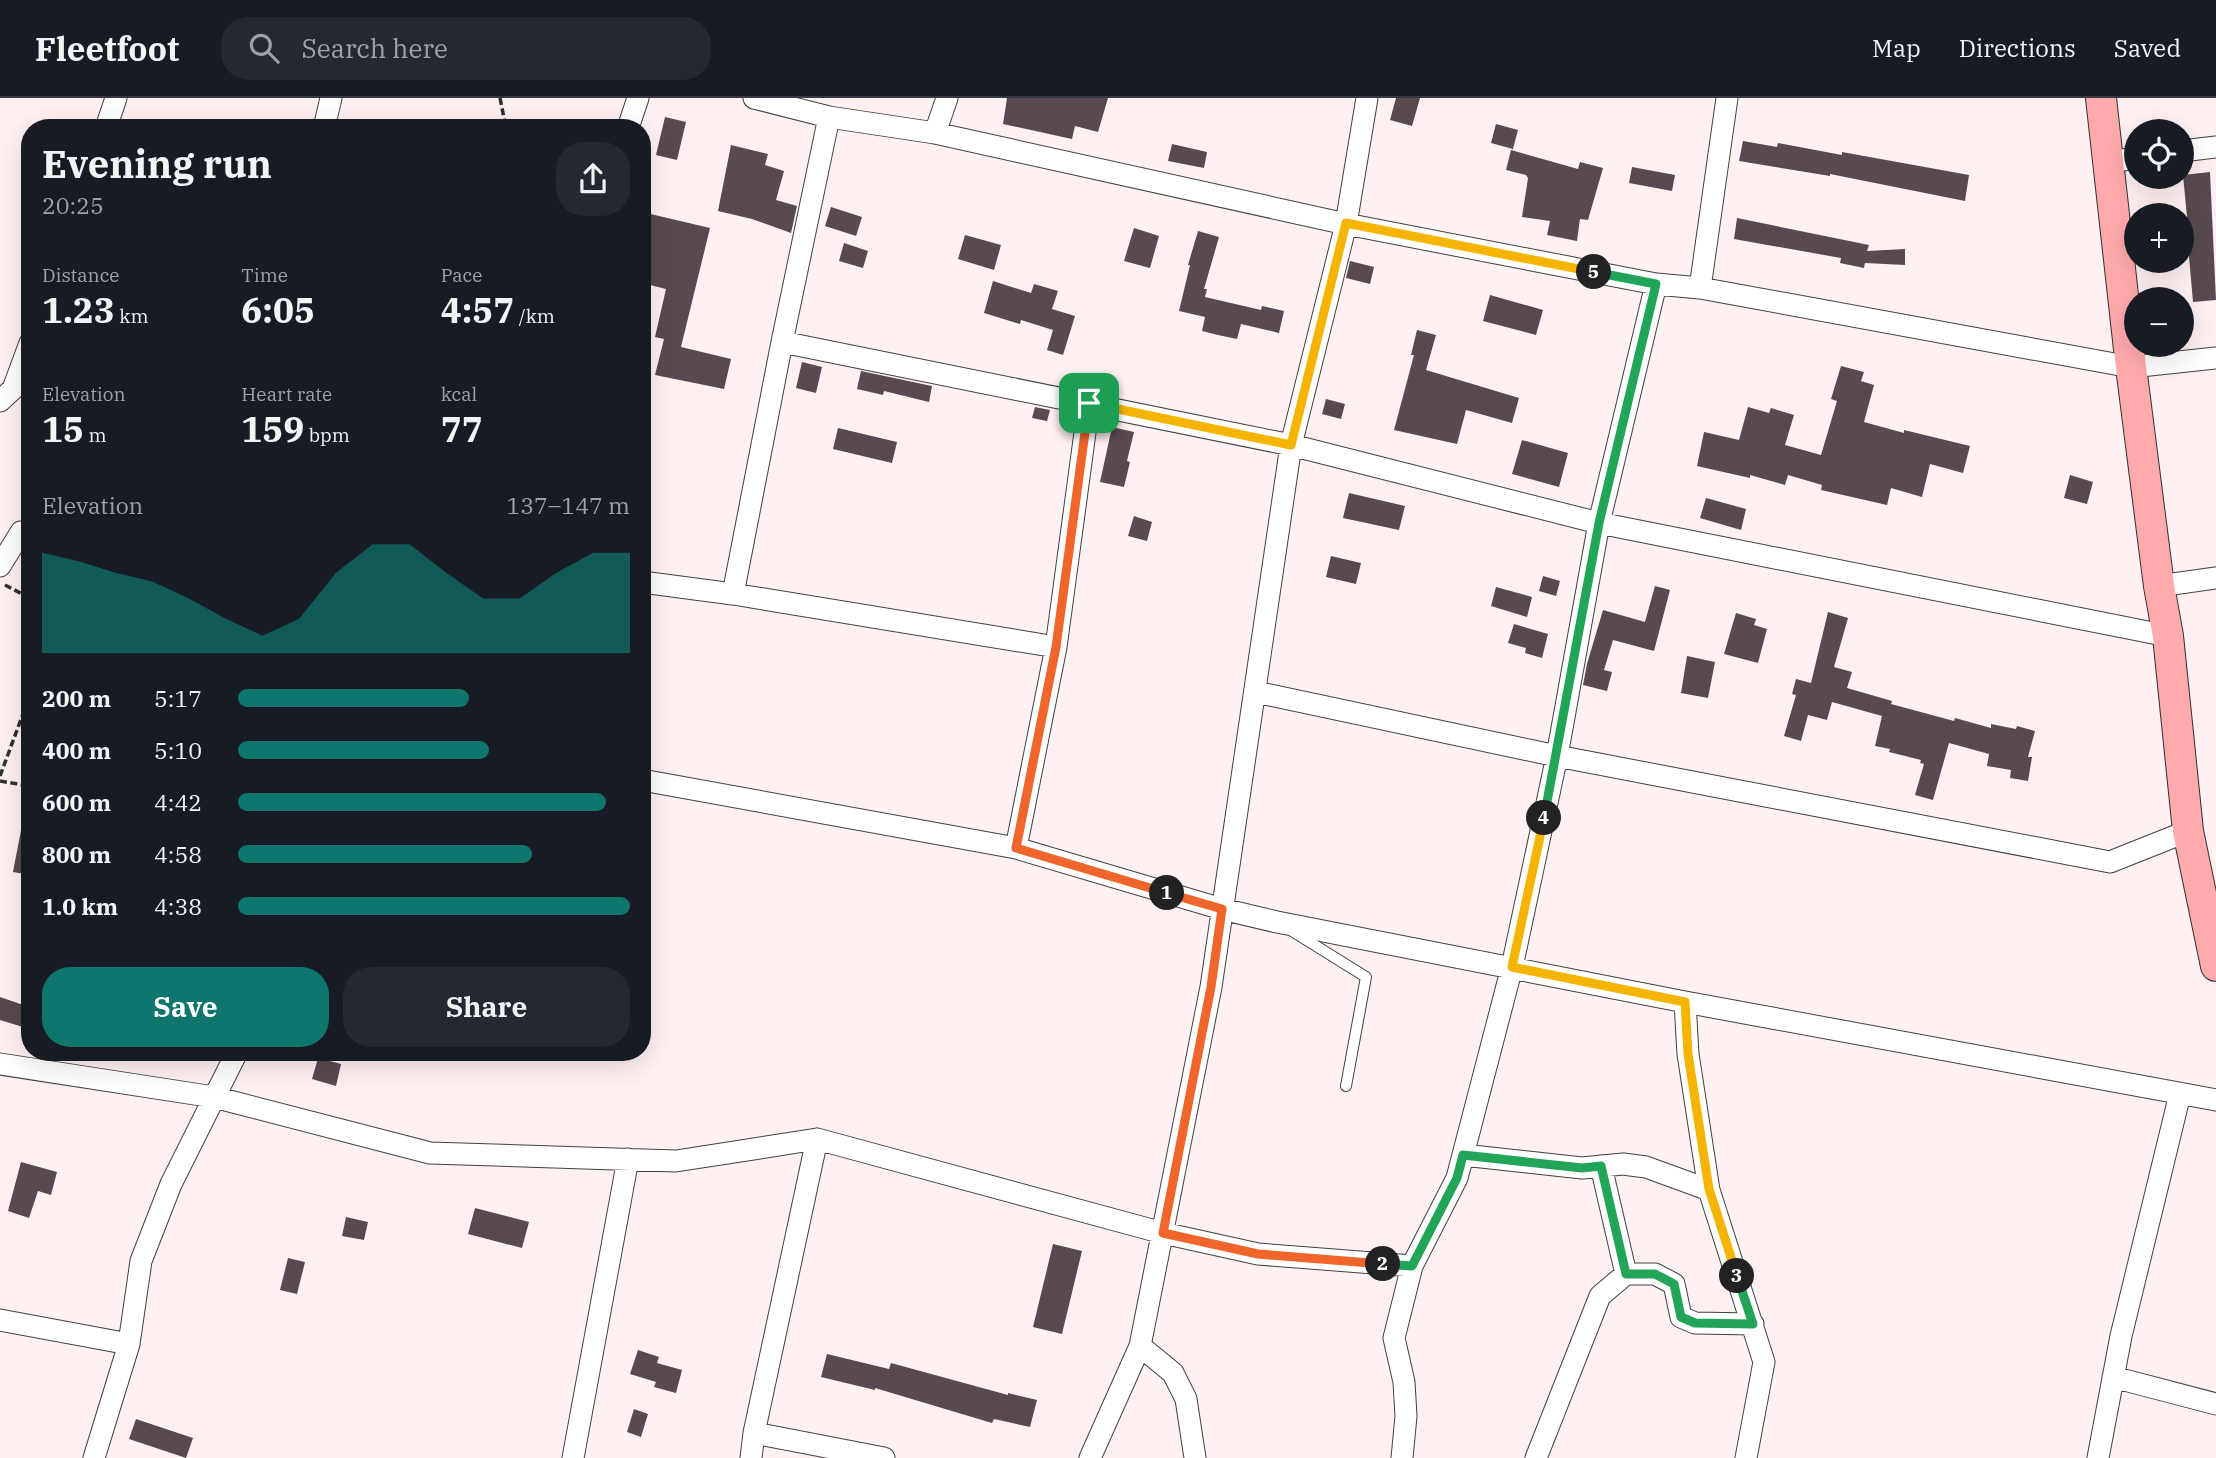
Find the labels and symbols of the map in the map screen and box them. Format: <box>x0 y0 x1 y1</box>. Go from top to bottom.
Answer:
pin: 5 <box>1576 254 1612 290</box>
pin <box>1059 373 1119 433</box>
pin: 4 <box>1526 800 1562 836</box>
pin: 1 <box>1150 876 1184 910</box>
pin: 2 <box>1366 1246 1400 1282</box>
pin: 3 <box>1720 1258 1754 1294</box>

